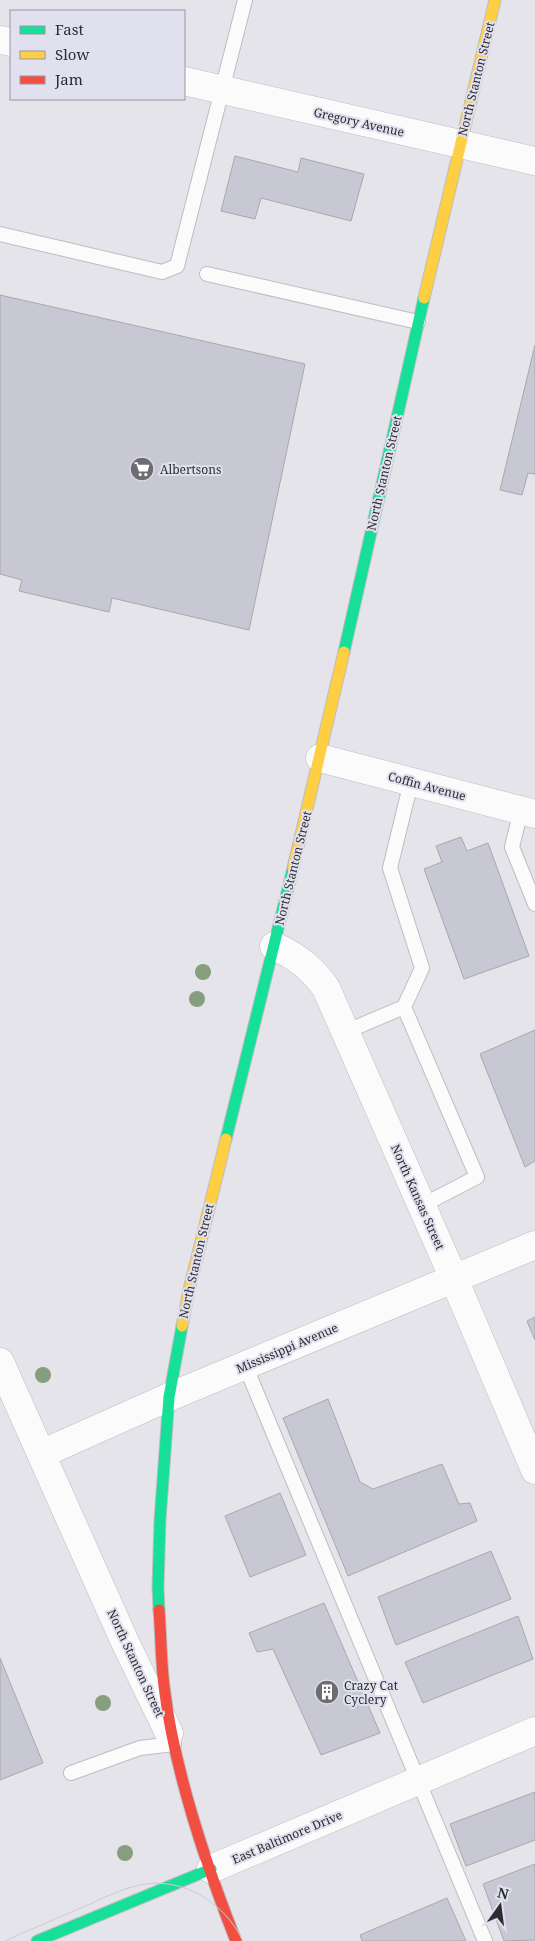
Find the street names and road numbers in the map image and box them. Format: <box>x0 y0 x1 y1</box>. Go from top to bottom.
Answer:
street label: North Stanton Street <box>454 20 498 138</box>
street label: Gregory Avenue <box>312 103 406 141</box>
street label: North Stanton Street <box>363 414 405 532</box>
street label: Coffin Avenue <box>386 767 468 805</box>
street label: North Stanton Street <box>271 809 315 927</box>
street label: North Kansas Street <box>387 1142 449 1252</box>
street label: North Stanton Street <box>175 1202 217 1320</box>
street label: Mississippi Avenue <box>234 1319 340 1377</box>
street label: North Stanton Street <box>103 1606 169 1720</box>
street label: East Baltimore Drive <box>229 1806 345 1868</box>

